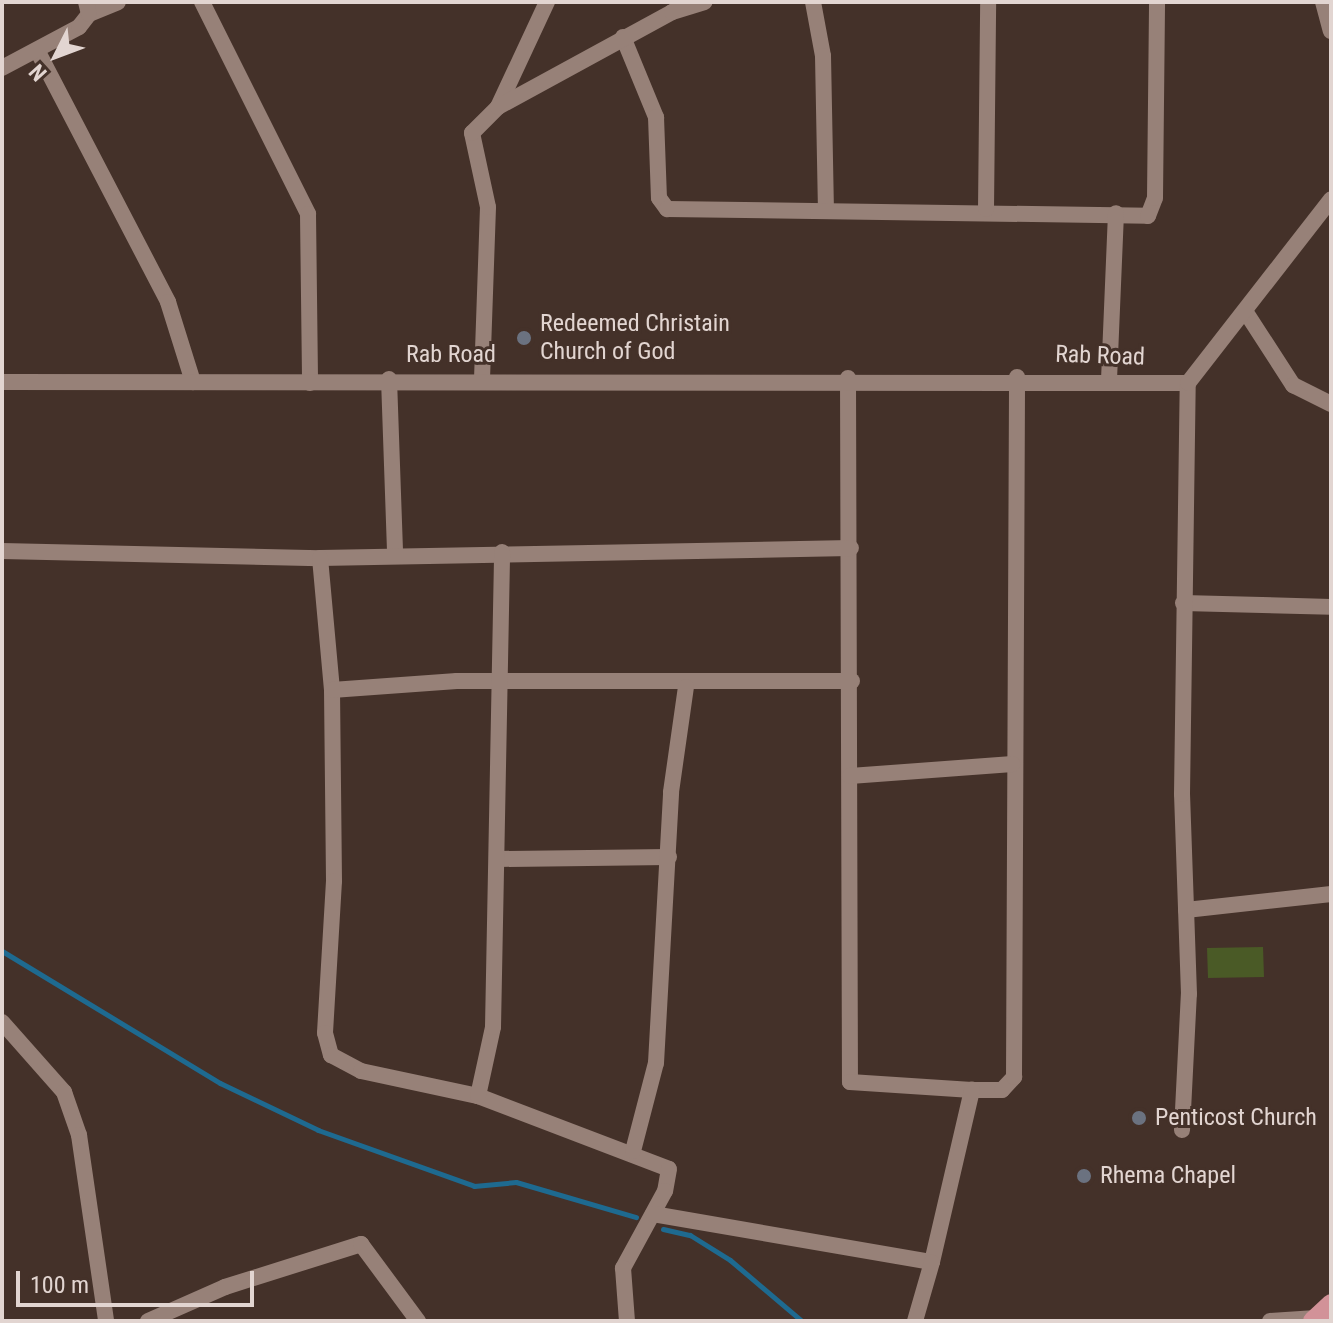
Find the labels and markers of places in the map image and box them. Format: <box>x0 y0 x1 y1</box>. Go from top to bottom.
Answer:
place label: Redeemed Christain Church of God <box>540 310 730 366</box>
marker: Redeemed Christain Church of God <box>515 329 533 347</box>
place label: Penticost Church <box>1155 1104 1317 1132</box>
marker: Penticost Church <box>1130 1109 1148 1127</box>
place label: Rhema Chapel <box>1100 1162 1236 1190</box>
marker: Rhema Chapel <box>1075 1167 1093 1185</box>

